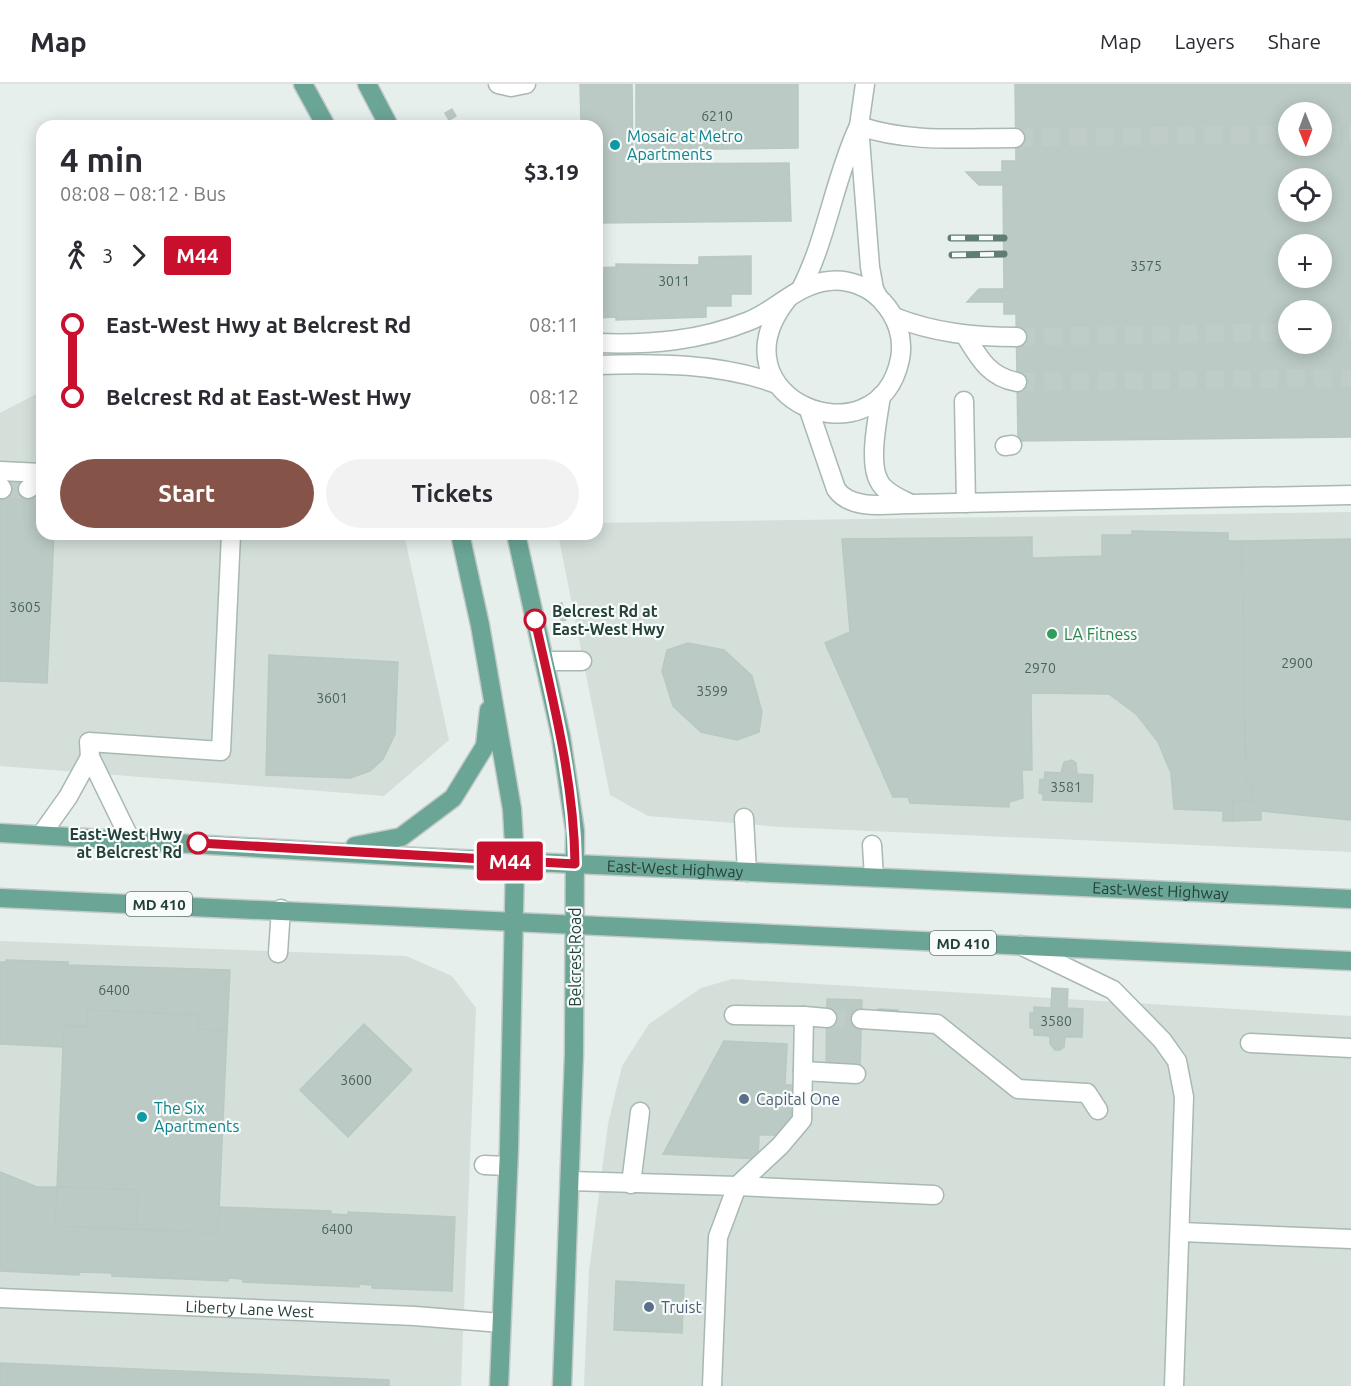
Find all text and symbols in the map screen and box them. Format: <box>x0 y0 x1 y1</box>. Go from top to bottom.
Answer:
text: Map <box>30 26 87 57</box>
text: Map <box>1100 29 1141 53</box>
text: Layers <box>1174 29 1235 53</box>
text: Share <box>1268 29 1321 53</box>
north arrow <box>1278 102 1332 156</box>
map controls <box>1278 102 1332 354</box>
house number: 6210 <box>701 108 733 124</box>
place label: Mosaic at Metro Apartments <box>627 127 743 163</box>
marker: Mosaic at Metro Apartments <box>608 138 622 152</box>
text: 4 min <box>60 141 143 178</box>
text: $3.19 <box>524 159 579 184</box>
button: locate <box>1278 168 1332 222</box>
text: 08:08 – 08:12 · Bus <box>60 182 226 205</box>
button: + <box>1278 234 1332 288</box>
icon: walk <box>60 239 93 272</box>
icon: forward <box>122 239 155 272</box>
text: M44 <box>176 243 219 267</box>
text: 3 <box>102 244 113 267</box>
house number: 3575 <box>1130 258 1162 274</box>
house number: 3011 <box>658 273 690 289</box>
button: − <box>1278 300 1332 354</box>
text: East-West Hwy at Belcrest Rd <box>106 312 411 337</box>
text: 08:11 <box>529 313 579 336</box>
text: Belcrest Rd at East-West Hwy <box>106 384 411 409</box>
text: 08:12 <box>529 385 579 408</box>
button: Start <box>60 459 314 528</box>
button: Tickets <box>326 459 579 528</box>
house number: 3605 <box>9 599 41 615</box>
place label: Belcrest Rd at East-West Hwy <box>552 602 665 638</box>
marker: Belcrest Rd at East-West Hwy <box>524 609 546 631</box>
place label: LA Fitness <box>1064 625 1137 643</box>
marker: LA Fitness <box>1045 627 1059 641</box>
house number: 2900 <box>1281 655 1313 671</box>
house number: 2970 <box>1024 660 1056 676</box>
house number: 3599 <box>696 683 728 699</box>
house number: 3601 <box>316 690 348 706</box>
house number: 3581 <box>1050 779 1082 795</box>
place label: East-West Hwy at Belcrest Rd <box>69 825 183 861</box>
marker: East-West Hwy at Belcrest Rd <box>187 832 209 854</box>
line badge: M44 <box>476 842 544 880</box>
text: M44 <box>489 849 531 873</box>
street label: East-West Highway <box>606 857 744 881</box>
street label: East-West Highway <box>1092 878 1230 903</box>
road number: MD 410 <box>126 892 192 916</box>
street label: Belcrest Road <box>566 907 584 1007</box>
road number: MD 410 <box>930 931 996 955</box>
house number: 6400 <box>98 982 130 998</box>
house number: 3580 <box>1040 1013 1072 1029</box>
house number: 3600 <box>340 1072 372 1088</box>
place label: Capital One <box>756 1090 840 1108</box>
marker: Capital One <box>737 1092 751 1106</box>
place label: The Six Apartments <box>154 1099 239 1135</box>
marker: The Six Apartments <box>135 1110 149 1124</box>
house number: 6400 <box>321 1221 353 1237</box>
street label: Liberty Lane West <box>185 1297 315 1321</box>
place label: Truist <box>661 1298 702 1316</box>
marker: Truist <box>642 1300 656 1314</box>

